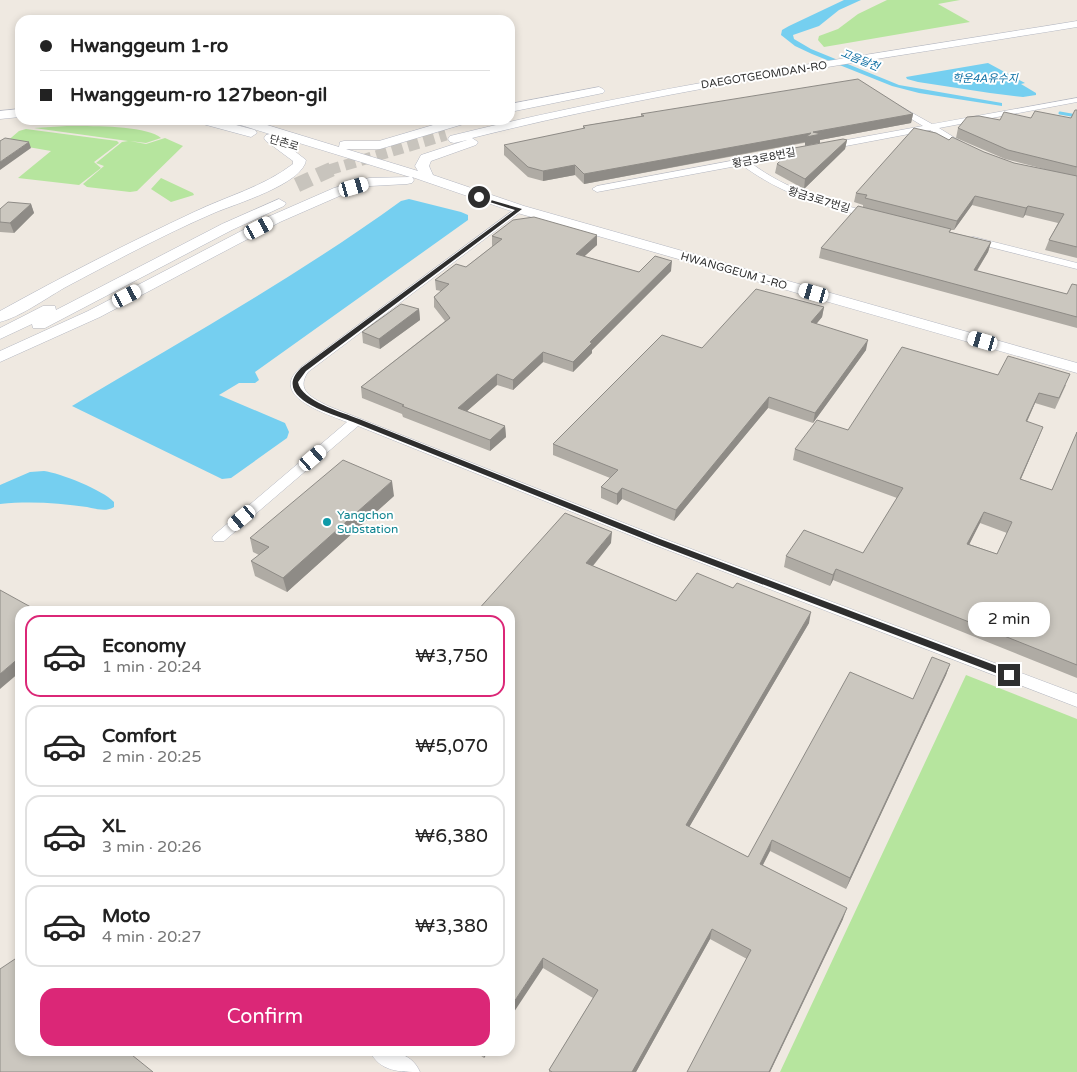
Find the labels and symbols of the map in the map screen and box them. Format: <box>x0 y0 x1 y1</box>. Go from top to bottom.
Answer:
water label: 고음달천 <box>839 46 883 74</box>
street label: DAEGOTGEOMDAN-RO <box>700 59 828 91</box>
water label: 학운4A유수지 <box>952 72 1019 85</box>
street label: 단촌로 <box>268 132 300 154</box>
street label: 황금3로8번길 <box>731 145 797 171</box>
car <box>337 176 370 198</box>
street label: 황금3로7번길 <box>786 184 852 216</box>
route start <box>468 186 490 208</box>
car <box>242 214 275 242</box>
street label: HWANGGEUM 1-RO <box>679 250 789 292</box>
car <box>797 282 830 304</box>
car <box>110 283 143 309</box>
car <box>966 330 999 352</box>
car <box>296 442 329 474</box>
car <box>225 503 258 533</box>
place label: Yangchon Substation <box>337 508 398 536</box>
marker: Yangchon Substation <box>321 516 333 528</box>
callout: 2 min <box>968 602 1050 638</box>
route end <box>998 664 1020 686</box>

